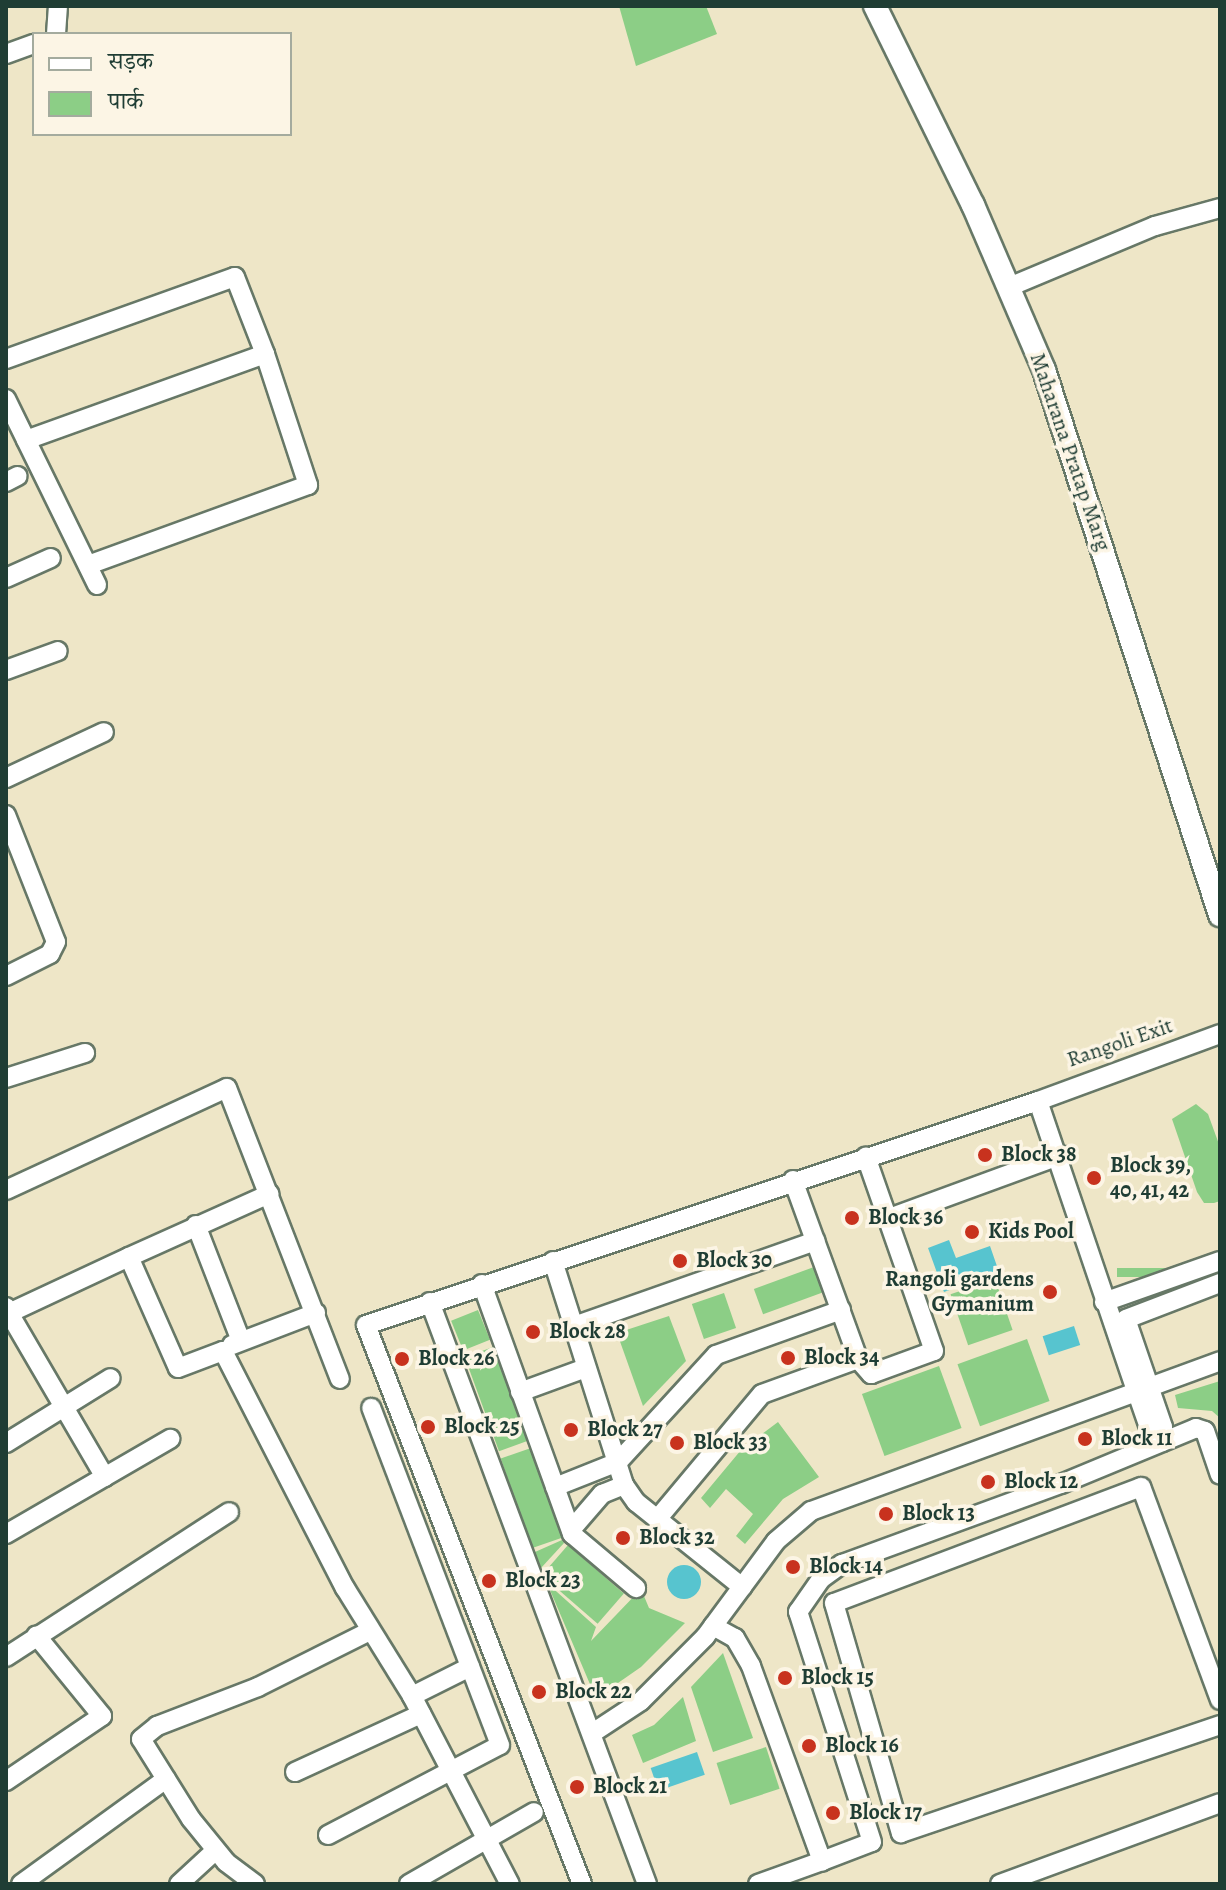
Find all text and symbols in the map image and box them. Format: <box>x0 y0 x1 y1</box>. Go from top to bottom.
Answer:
legend <box>32 32 292 136</box>
text: सड़क <box>108 45 153 77</box>
text: पार्क <box>108 85 143 117</box>
street label: Maharana Pratap Marg <box>1024 349 1116 555</box>
street label: Rangoli Exit <box>1064 1013 1176 1073</box>
place label: Block 38 <box>1001 1142 1077 1168</box>
marker: Block 38 <box>976 1146 994 1164</box>
place label: Block 39, 40, 41, 42 <box>1110 1152 1191 1204</box>
marker: Block 39, 40, 41, 42 <box>1085 1169 1103 1187</box>
place label: Block 36 <box>868 1205 943 1231</box>
marker: Block 36 <box>843 1209 861 1227</box>
place label: Kids Pool <box>988 1219 1074 1245</box>
marker: Kids Pool <box>963 1223 981 1241</box>
place label: Block 30 <box>696 1248 772 1274</box>
marker: Block 30 <box>671 1252 689 1270</box>
place label: Rangoli gardens Gymanium <box>885 1266 1034 1318</box>
marker: Rangoli gardens Gymanium <box>1041 1283 1059 1301</box>
place label: Block 28 <box>549 1319 626 1345</box>
marker: Block 28 <box>524 1323 542 1341</box>
place label: Block 34 <box>804 1345 879 1371</box>
place label: Block 26 <box>418 1346 494 1372</box>
marker: Block 34 <box>779 1349 797 1367</box>
marker: Block 26 <box>393 1350 411 1368</box>
place label: Block 25 <box>444 1414 520 1440</box>
place label: Block 27 <box>587 1417 663 1443</box>
marker: Block 25 <box>419 1418 437 1436</box>
marker: Block 27 <box>562 1421 580 1439</box>
place label: Block 11 <box>1101 1426 1172 1452</box>
place label: Block 33 <box>693 1430 767 1456</box>
marker: Block 11 <box>1076 1430 1094 1448</box>
marker: Block 33 <box>668 1434 686 1452</box>
place label: Block 12 <box>1004 1469 1078 1495</box>
marker: Block 12 <box>979 1473 997 1491</box>
place label: Block 13 <box>902 1501 975 1527</box>
marker: Block 13 <box>877 1505 895 1523</box>
place label: Block 32 <box>639 1525 715 1551</box>
marker: Block 32 <box>614 1529 632 1547</box>
place label: Block 14 <box>809 1554 883 1580</box>
marker: Block 14 <box>784 1558 802 1576</box>
place label: Block 23 <box>505 1568 581 1594</box>
marker: Block 23 <box>480 1572 498 1590</box>
place label: Block 15 <box>801 1665 874 1691</box>
marker: Block 15 <box>776 1669 794 1687</box>
place label: Block 22 <box>555 1679 632 1705</box>
marker: Block 22 <box>530 1683 548 1701</box>
place label: Block 16 <box>825 1733 899 1759</box>
marker: Block 16 <box>800 1737 818 1755</box>
place label: Block 21 <box>593 1774 667 1800</box>
marker: Block 21 <box>568 1778 586 1796</box>
place label: Block 17 <box>849 1800 922 1826</box>
marker: Block 17 <box>824 1804 842 1822</box>

